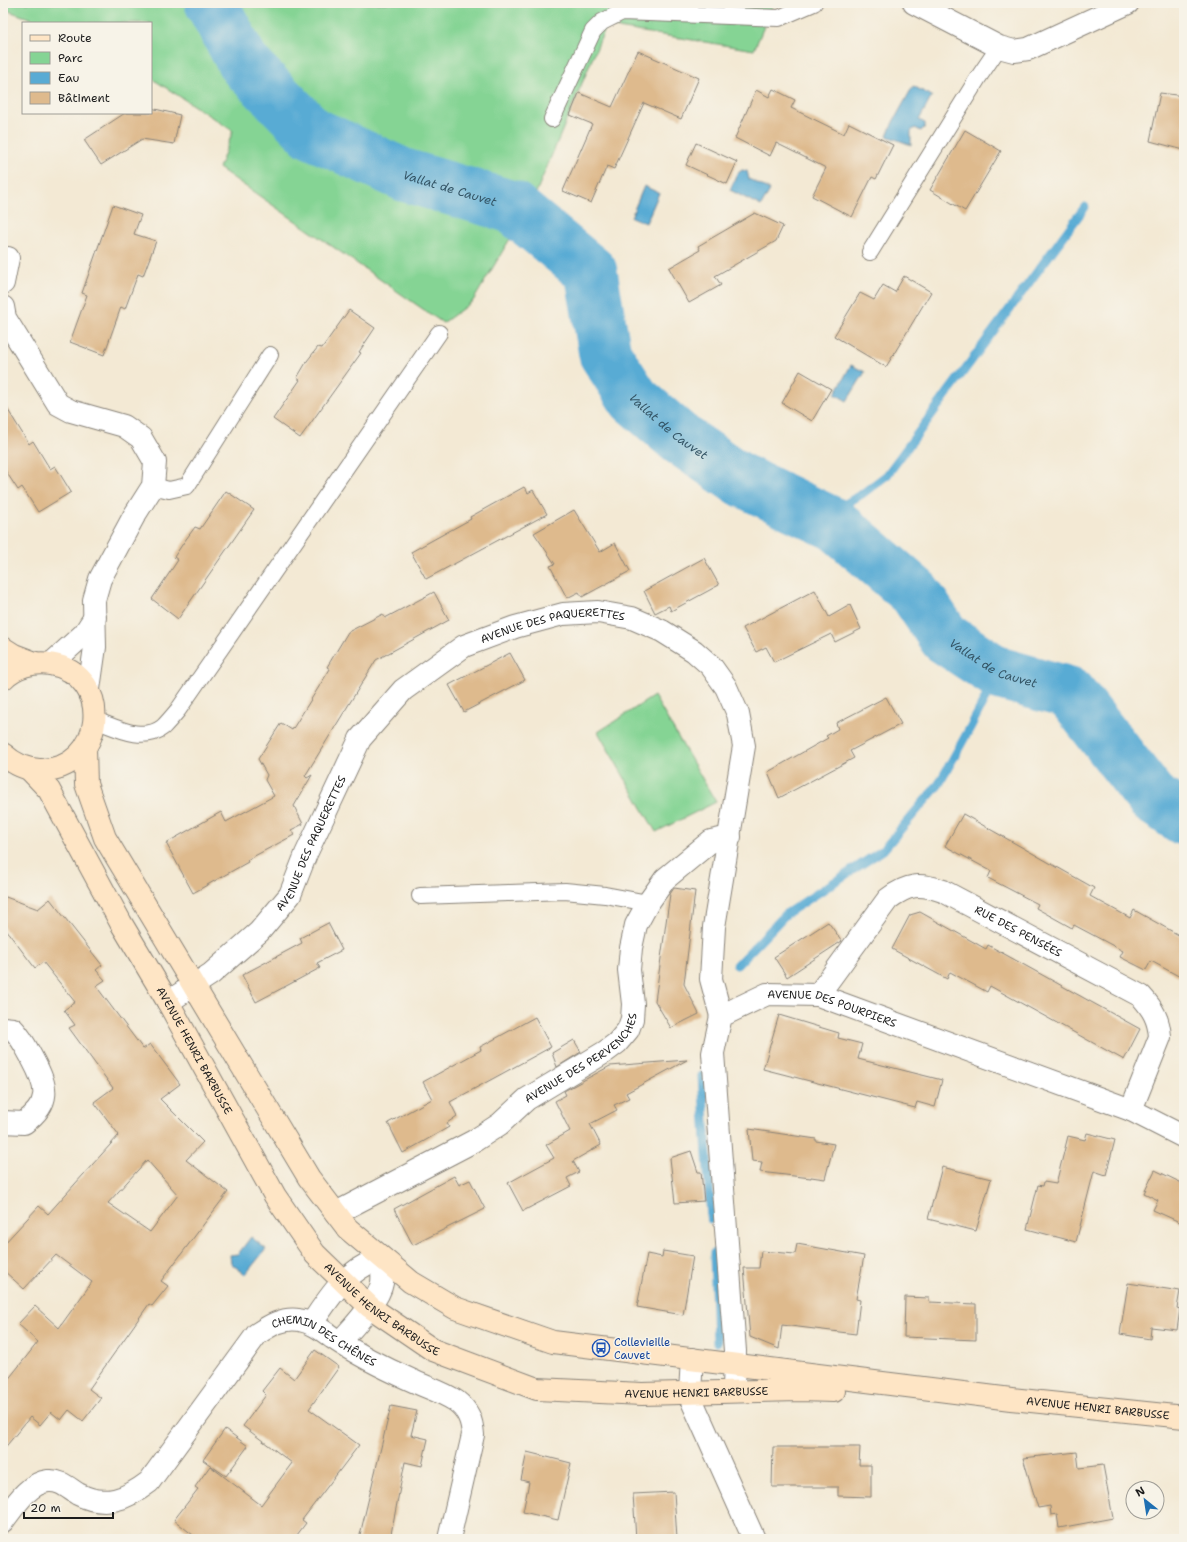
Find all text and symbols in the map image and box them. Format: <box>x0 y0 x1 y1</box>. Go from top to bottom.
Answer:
legend <box>22 22 152 114</box>
text: Route <box>58 30 92 46</box>
text: Parc <box>58 50 83 66</box>
text: Eau <box>58 70 80 86</box>
text: Bâtiment <box>58 90 110 106</box>
water label: Vallat de Cauvet <box>401 167 499 210</box>
water label: Vallat de Cauvet <box>625 391 711 464</box>
street label: AVENUE DES PAQUERETTES <box>478 605 626 647</box>
water label: Vallat de Cauvet <box>946 635 1040 692</box>
street label: AVENUE DES PAQUERETTES <box>273 773 350 914</box>
street label: RUE DES PENSÉES <box>972 902 1064 961</box>
street label: AVENUE HENRI BARBUSSE <box>153 984 236 1117</box>
street label: AVENUE DES POURPIERS <box>767 987 899 1031</box>
street label: AVENUE DES PERVENCHES <box>522 1013 640 1107</box>
street label: AVENUE HENRI BARBUSSE <box>320 1260 442 1360</box>
street label: CHEMIN DES CHÊNES <box>269 1312 379 1370</box>
place label: Collevieille Cauvet <box>614 1335 670 1363</box>
bus stop icon: Collevieille Cauvet <box>591 1338 611 1358</box>
street label: AVENUE HENRI BARBUSSE <box>624 1384 769 1402</box>
street label: AVENUE HENRI BARBUSSE <box>1025 1394 1170 1423</box>
north arrow <box>1125 1480 1165 1520</box>
text: N <box>1133 1483 1148 1500</box>
scale bar <box>24 1494 113 1520</box>
text: 20 m <box>30 1500 61 1516</box>

